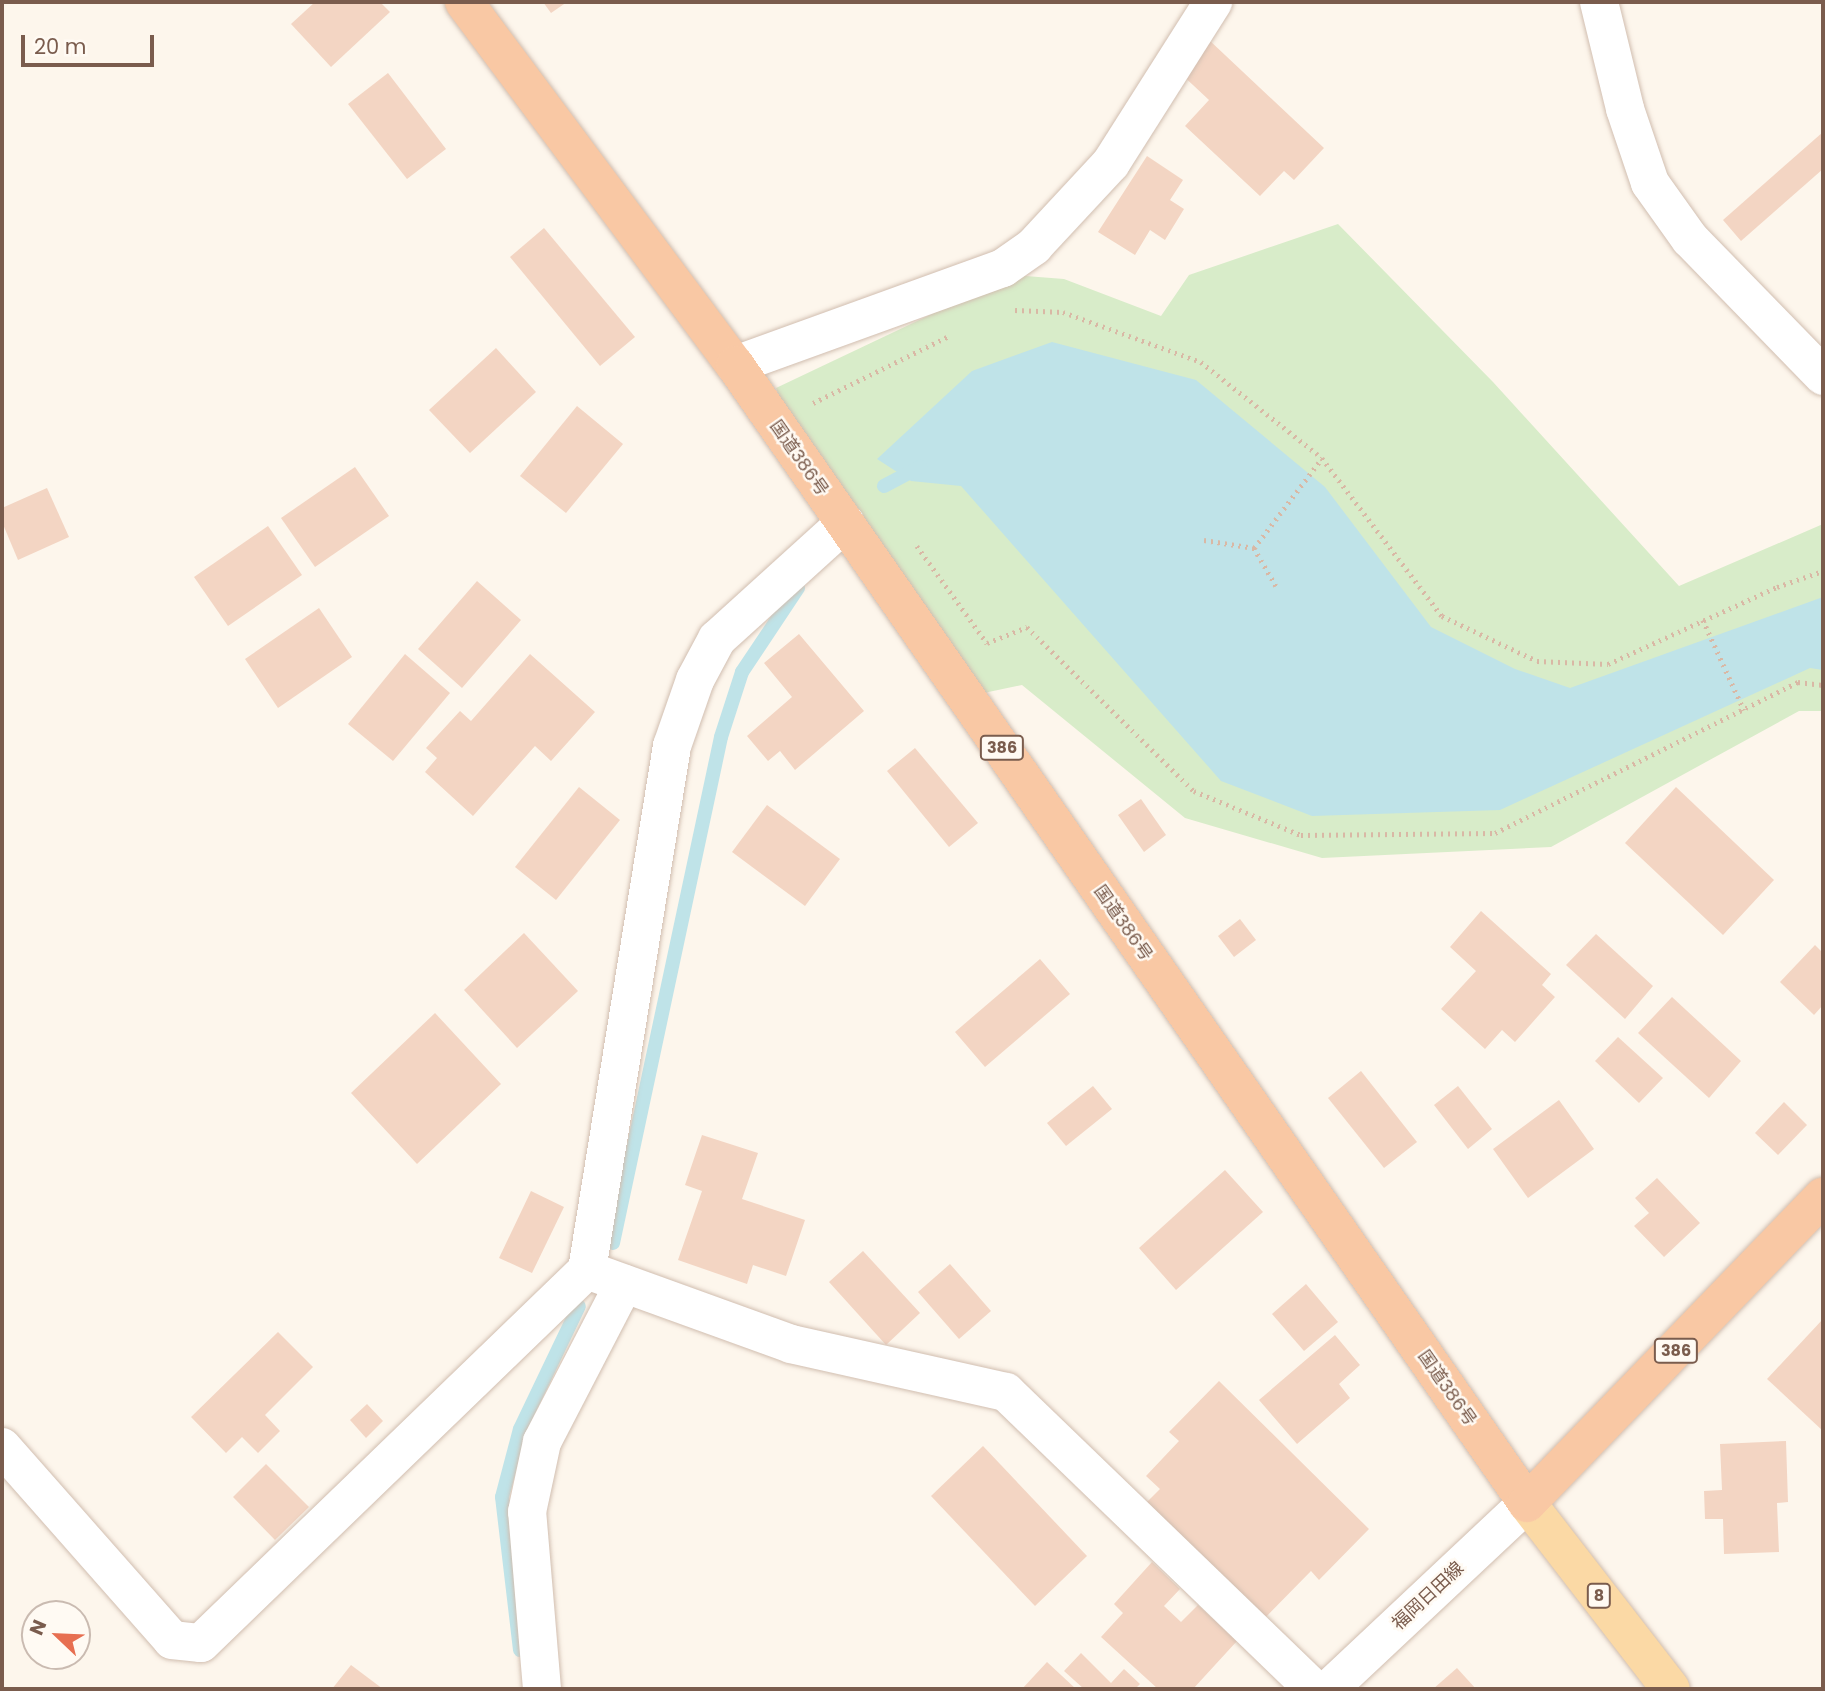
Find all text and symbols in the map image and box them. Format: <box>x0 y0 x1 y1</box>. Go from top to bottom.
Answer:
scale bar <box>24 21 158 65</box>
text: 20 m <box>34 32 87 61</box>
street label: 国道386号 <box>765 416 833 500</box>
road number: 386 <box>979 736 1025 761</box>
street label: 国道386号 <box>1089 881 1157 965</box>
road number: 386 <box>1653 1338 1699 1364</box>
street label: 国道386号 <box>1413 1346 1481 1430</box>
street label: 福岡日田線 <box>1388 1557 1468 1635</box>
road number: 8 <box>1587 1584 1611 1608</box>
north arrow <box>21 1600 91 1670</box>
text: N <box>23 1616 53 1639</box>

